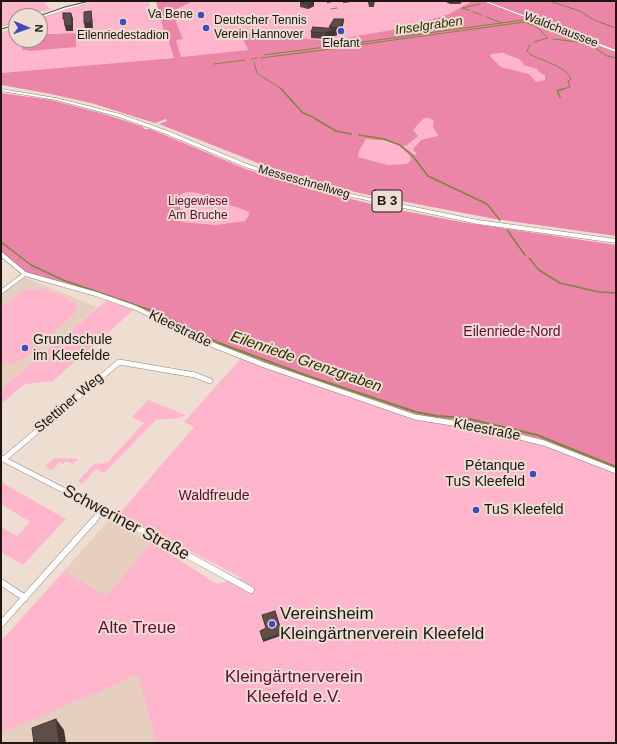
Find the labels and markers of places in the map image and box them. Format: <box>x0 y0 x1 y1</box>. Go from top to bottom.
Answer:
place label: Va Bene <box>148 8 193 22</box>
marker: Va Bene <box>196 10 206 20</box>
place label: Deutscher Tennis Verein Hannover <box>214 14 307 42</box>
marker: Eilenriedestadion <box>118 17 128 27</box>
marker: Deutscher Tennis Verein Hannover <box>201 23 211 33</box>
marker: Elefant <box>336 26 346 36</box>
place label: Eilenriedestadion <box>77 29 169 43</box>
place label: Elefant <box>322 37 360 51</box>
place label: Grundschule im Kleefelde <box>33 332 112 364</box>
marker: Grundschule im Kleefelde <box>20 343 30 353</box>
place label: Pétanque TuS Kleefeld <box>445 458 525 490</box>
marker: Pétanque TuS Kleefeld <box>528 469 538 479</box>
place label: TuS Kleefeld <box>484 502 564 518</box>
marker: TuS Kleefeld <box>471 505 481 515</box>
place label: Vereinsheim Kleingärtnerverein Kleefeld <box>280 604 484 644</box>
marker: Vereinsheim Kleingärtnerverein Kleefeld <box>267 619 277 629</box>

